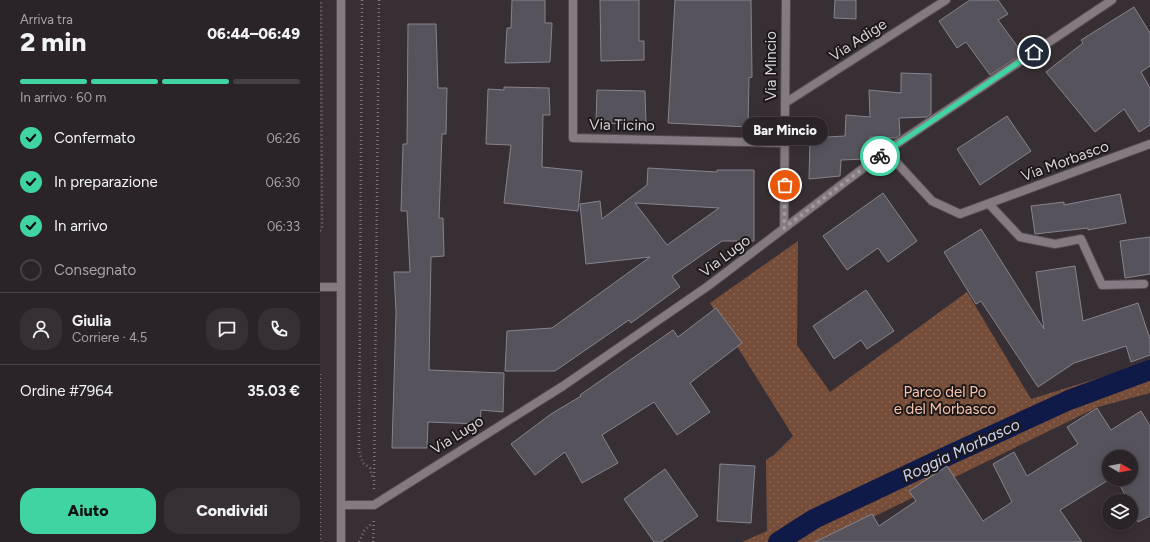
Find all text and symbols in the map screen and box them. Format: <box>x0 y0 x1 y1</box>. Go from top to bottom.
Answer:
text: Arriva tra <box>20 12 73 27</box>
street label: Via Adige <box>826 15 890 65</box>
text: 06:44–06:49 <box>207 25 300 43</box>
text: 2 min <box>20 26 86 58</box>
street label: Via Mincio <box>762 31 780 101</box>
pin <box>1017 35 1051 69</box>
icon: home <box>1023 41 1045 63</box>
text: In arrivo · 60 m <box>20 90 106 105</box>
street label: Via Ticino <box>589 115 655 135</box>
callout: Bar Mincio <box>742 117 828 145</box>
text: Bar Mincio <box>753 123 817 138</box>
icon: check <box>20 127 42 149</box>
text: Confermato <box>54 129 135 147</box>
text: 06:26 <box>266 131 300 146</box>
courier <box>860 136 900 176</box>
street label: Via Morbasco <box>1019 137 1112 185</box>
icon: bike <box>869 145 891 167</box>
pin <box>768 168 802 202</box>
icon: check <box>20 171 42 193</box>
text: In preparazione <box>54 173 158 191</box>
icon: bag <box>774 174 796 196</box>
text: 06:30 <box>266 175 300 190</box>
icon: check <box>20 215 42 237</box>
text: In arrivo <box>54 217 108 235</box>
text: 06:33 <box>267 219 300 234</box>
street label: Via Lugo <box>696 231 754 281</box>
text: Consegnato <box>54 261 136 279</box>
button: person <box>20 308 62 350</box>
button: chat <box>206 308 248 350</box>
button: phone <box>258 308 300 350</box>
text: Giulia <box>72 312 111 330</box>
text: Corriere · 4.5 <box>72 330 147 345</box>
text: Ordine #7964 <box>20 382 113 400</box>
text: 35.03 € <box>247 382 300 400</box>
park label: Parco del Po e del Morbasco <box>894 383 997 418</box>
street label: Via Lugo <box>427 412 487 458</box>
water label: Roggia Morbasco <box>899 414 1023 486</box>
north arrow <box>1102 450 1138 486</box>
map controls <box>1102 450 1138 530</box>
button: Aiuto <box>20 488 156 534</box>
button: Condividi <box>164 488 300 534</box>
button: layers <box>1102 494 1138 530</box>

